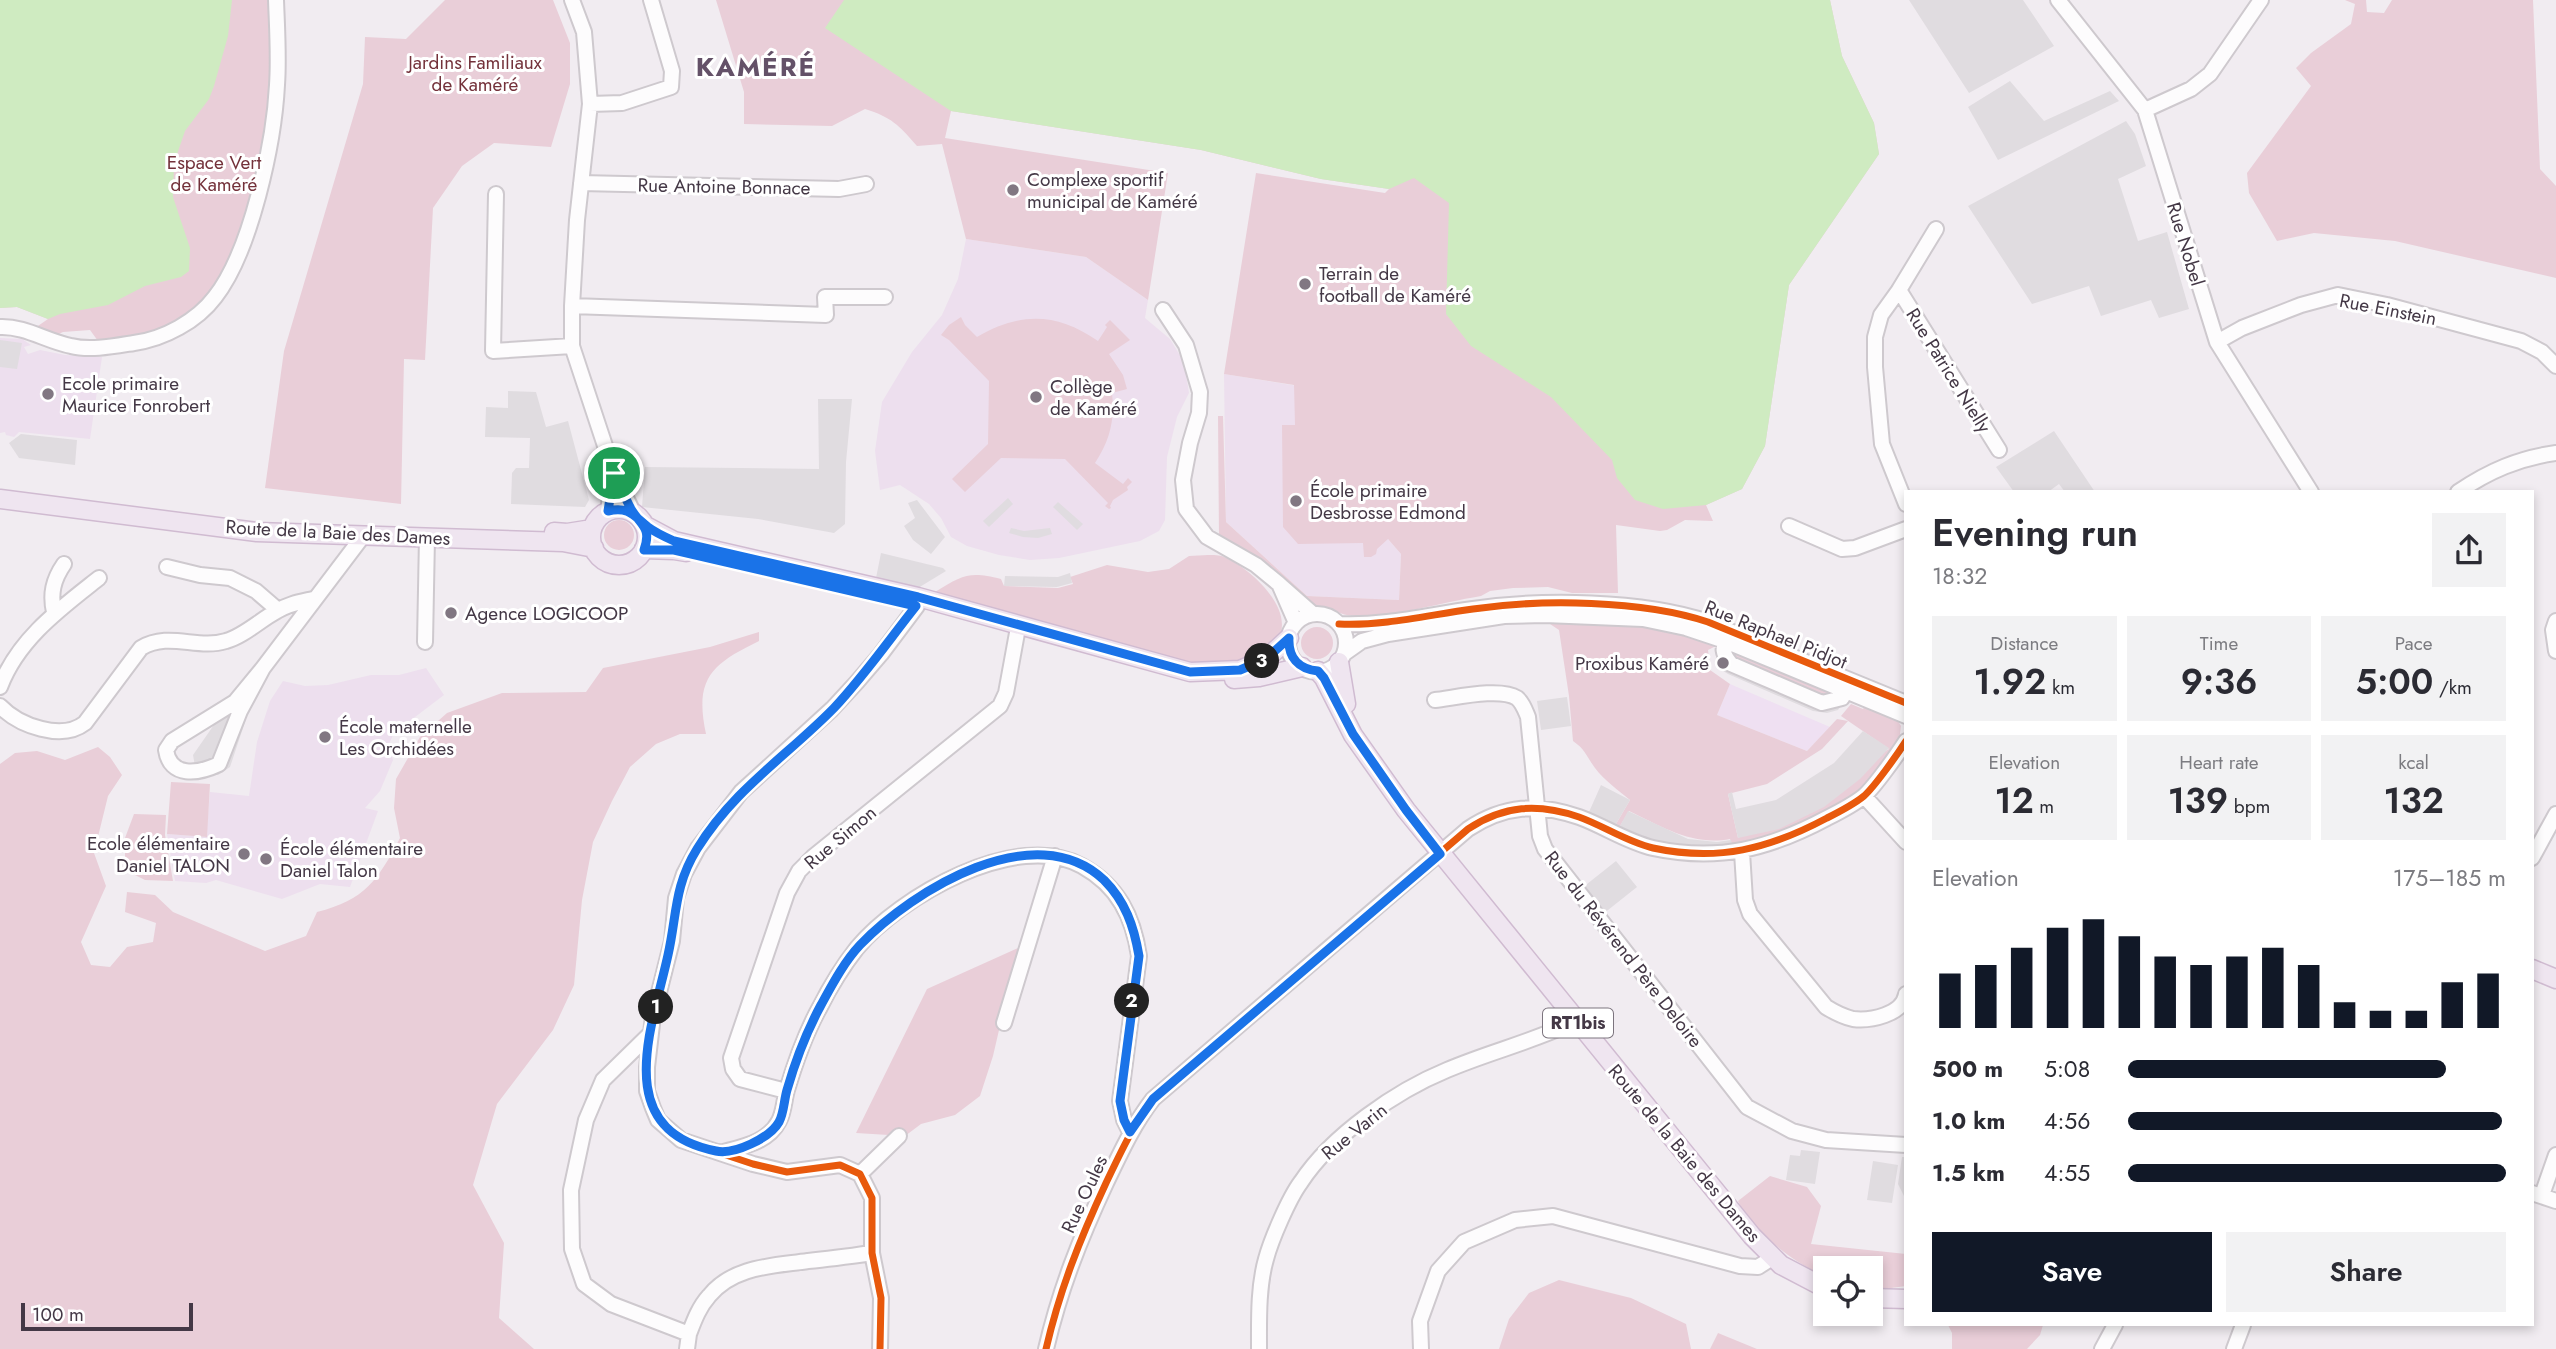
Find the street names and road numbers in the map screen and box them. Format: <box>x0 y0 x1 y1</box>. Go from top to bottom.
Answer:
street label: Rue Antoine Bonnace <box>637 171 811 202</box>
street label: Rue Nobel <box>2160 199 2211 289</box>
street label: Rue Einstein <box>2337 287 2439 332</box>
street label: Rue Patrice Nielly <box>1899 303 1998 438</box>
street label: Route de la Baie des Dames <box>225 513 451 552</box>
street label: Rue Raphael Pidjot <box>1700 594 1852 676</box>
street label: Rue Simon <box>798 799 882 876</box>
street label: Rue du Révérend Père Deloire <box>1538 845 1709 1054</box>
road number: RT1bis <box>1543 1008 1613 1038</box>
street label: Route de la Baie des Dames <box>1602 1058 1767 1248</box>
street label: Rue Varin <box>1316 1097 1393 1166</box>
street label: Rue Oules <box>1055 1151 1114 1237</box>

